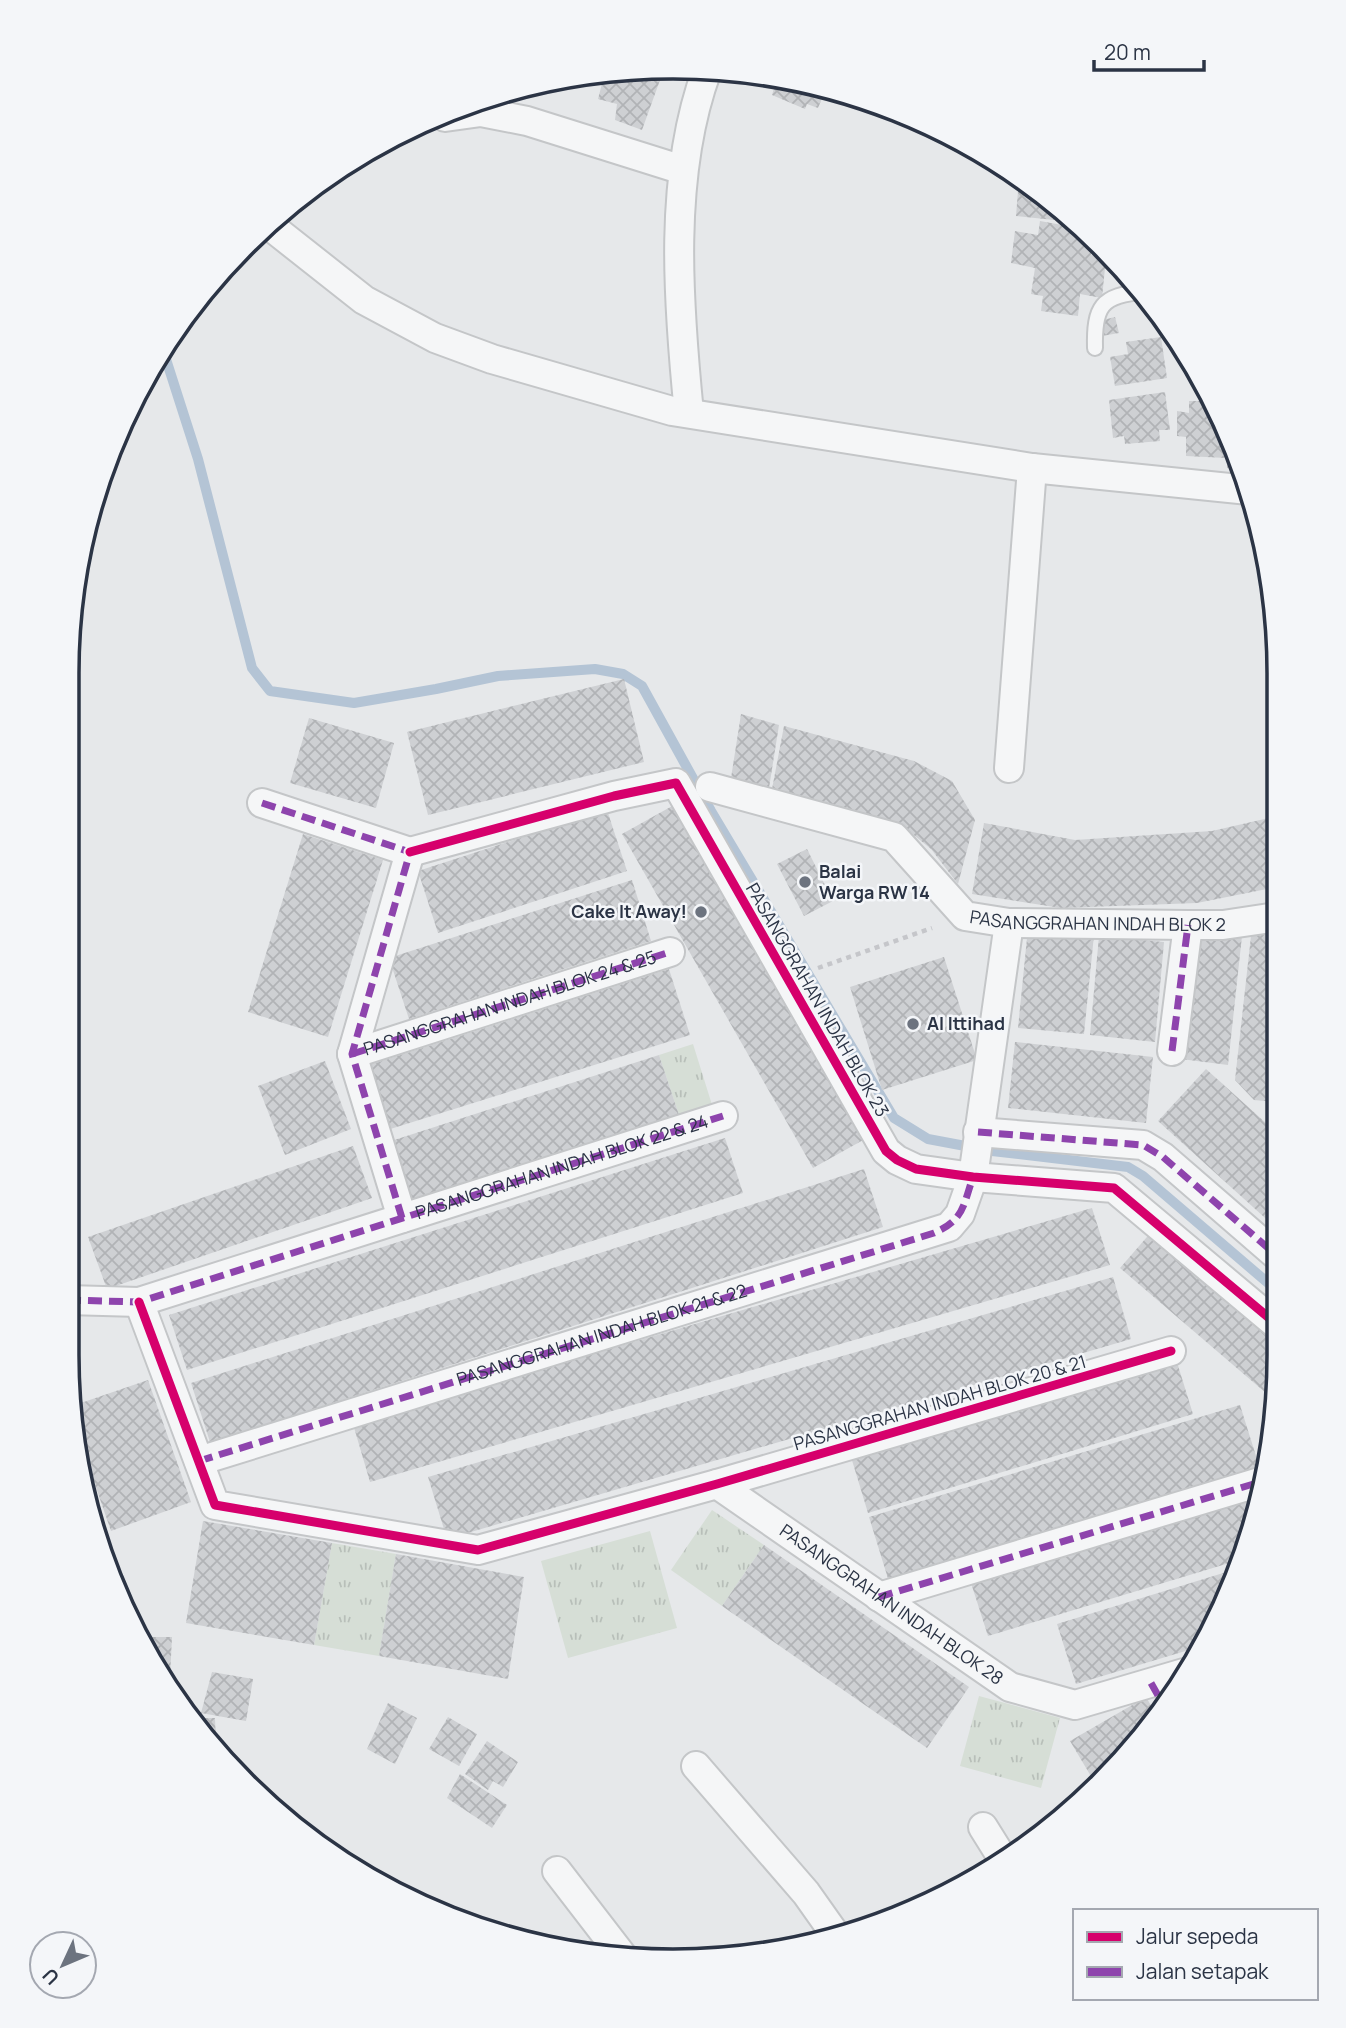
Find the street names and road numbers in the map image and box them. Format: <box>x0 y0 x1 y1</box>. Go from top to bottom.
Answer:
street label: PASANGGRAHAN INDAH BLOK 23 <box>741 878 895 1121</box>
street label: PASANGGRAHAN INDAH BLOK 2 <box>968 904 1226 936</box>
street label: PASANGGRAHAN INDAH BLOK 24 & 25 <box>360 944 659 1061</box>
street label: PASANGGRAHAN INDAH BLOK 22 & 24 <box>412 1108 711 1224</box>
street label: PASANGGRAHAN INDAH BLOK 21 & 22 <box>453 1278 750 1391</box>
street label: PASANGGRAHAN INDAH BLOK 20 & 21 <box>791 1349 1089 1455</box>
street label: PASANGGRAHAN INDAH BLOK 28 <box>775 1518 1008 1690</box>

